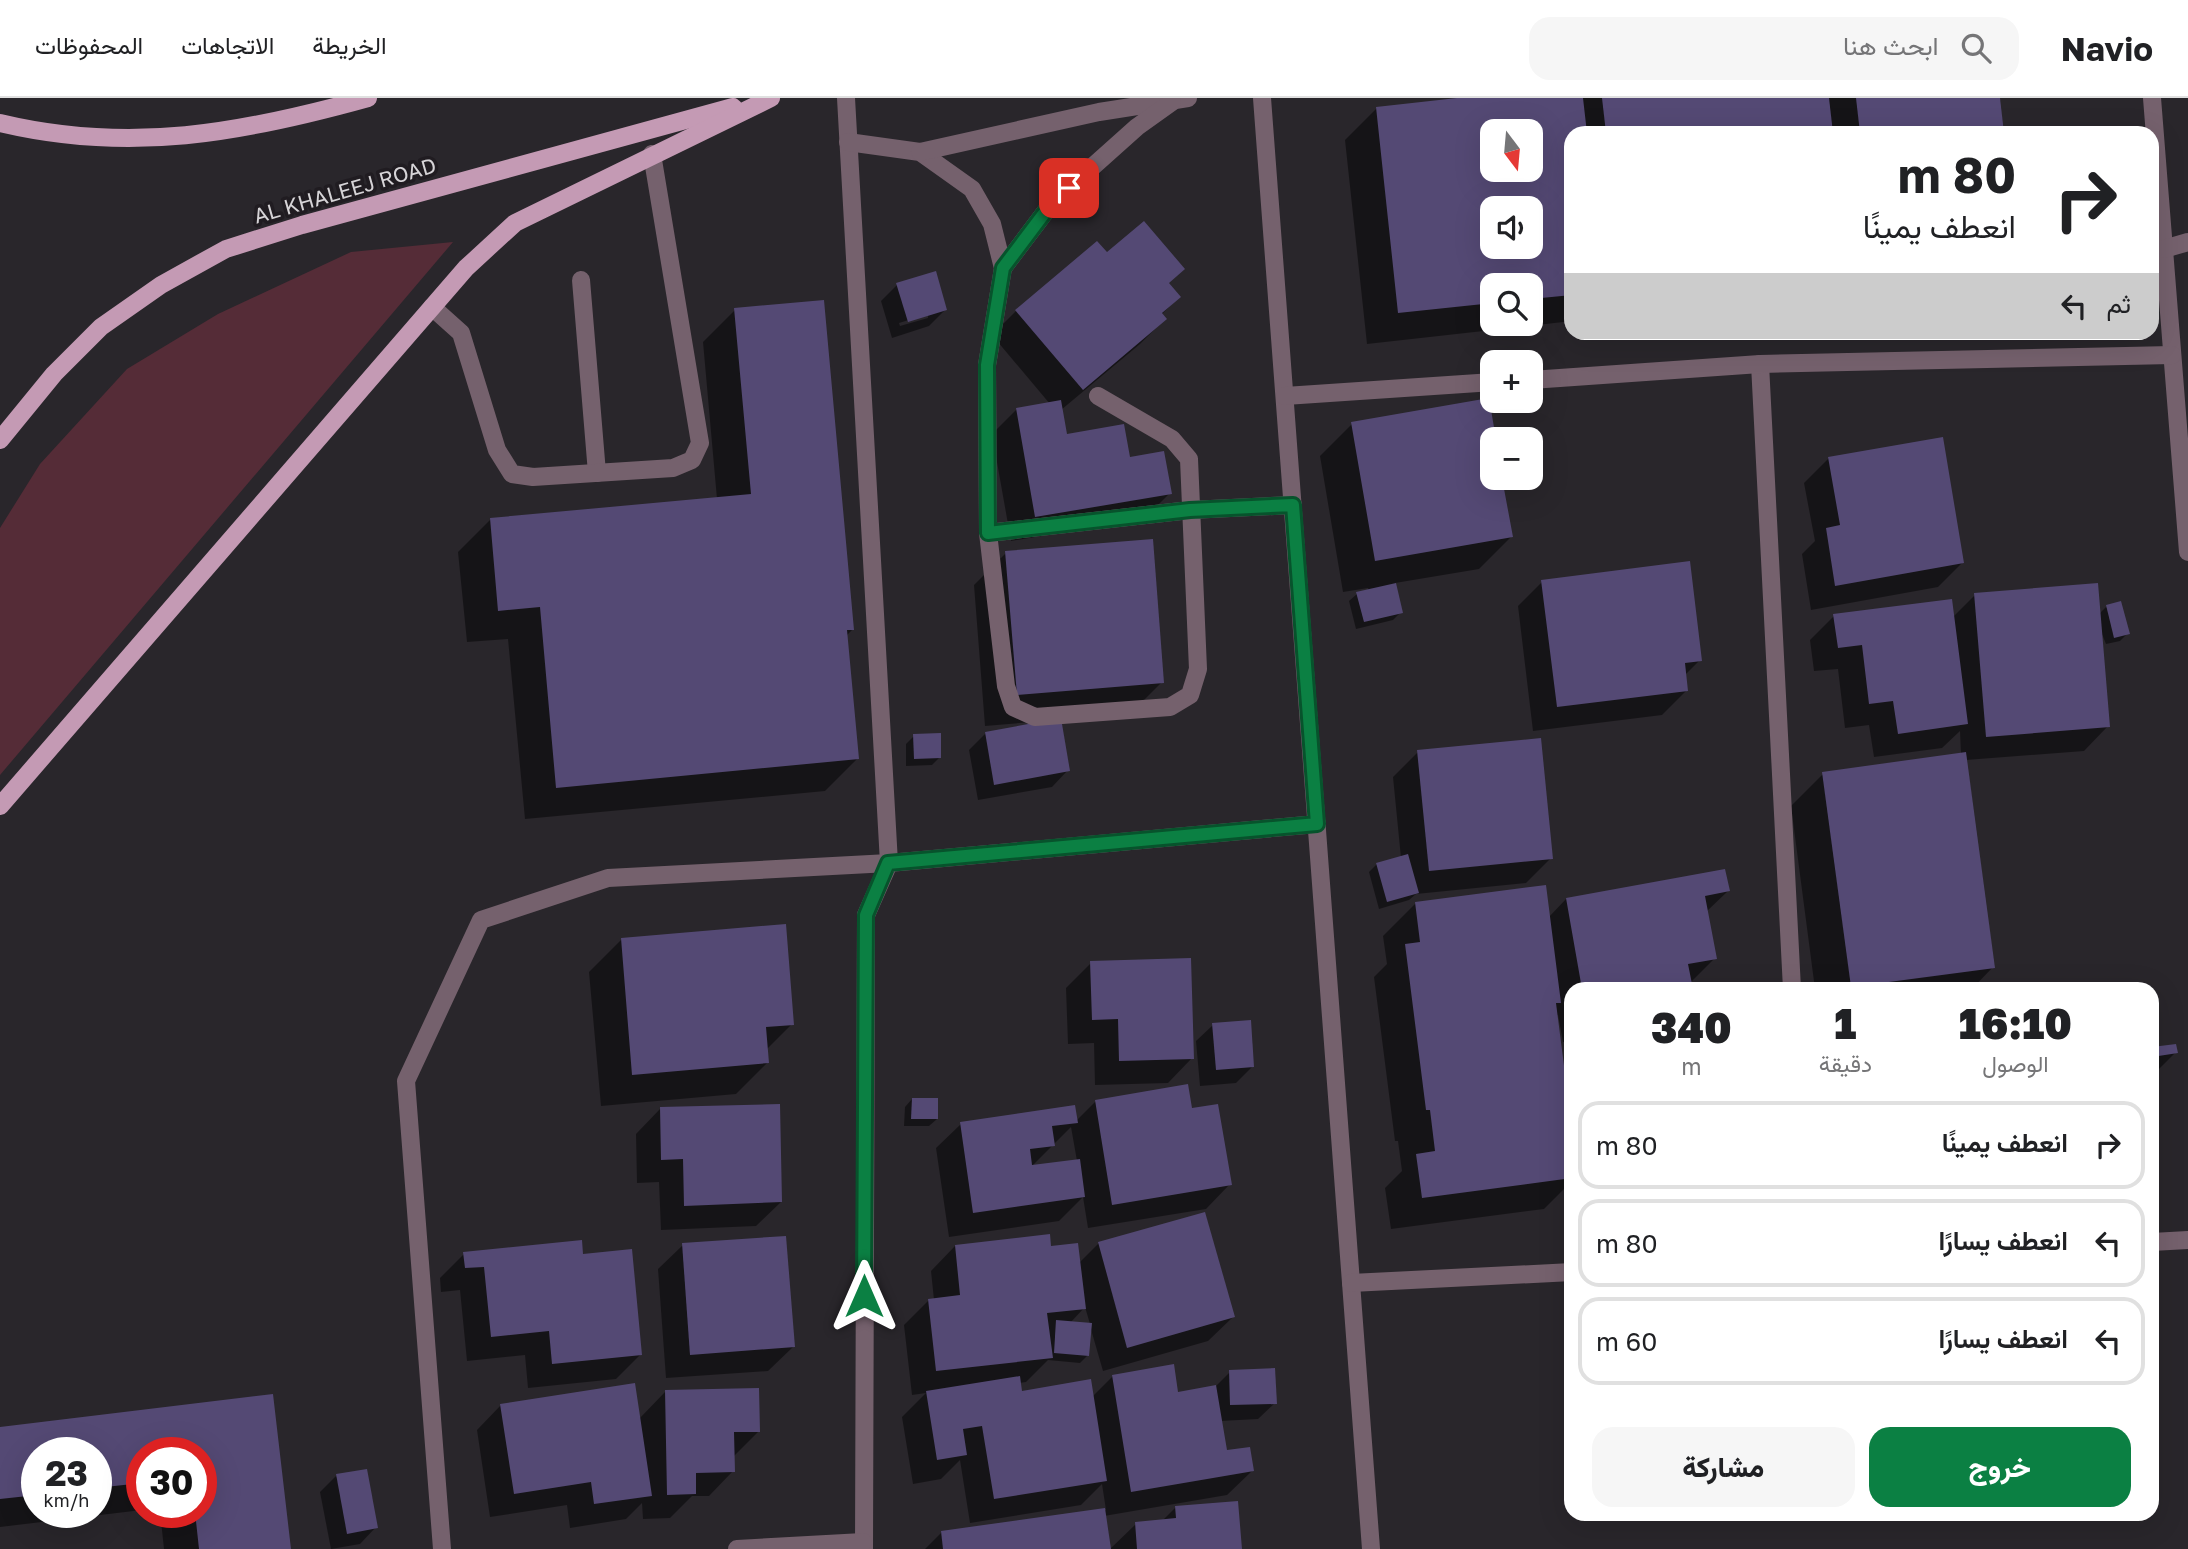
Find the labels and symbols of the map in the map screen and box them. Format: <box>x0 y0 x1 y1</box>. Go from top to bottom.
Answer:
north arrow <box>1480 119 1544 182</box>
street label: AL KHALEEJ ROAD <box>251 152 439 229</box>
pin <box>1039 158 1099 218</box>
position arrow <box>827 1259 901 1333</box>
speed limit sign: 30 <box>126 1437 217 1528</box>

